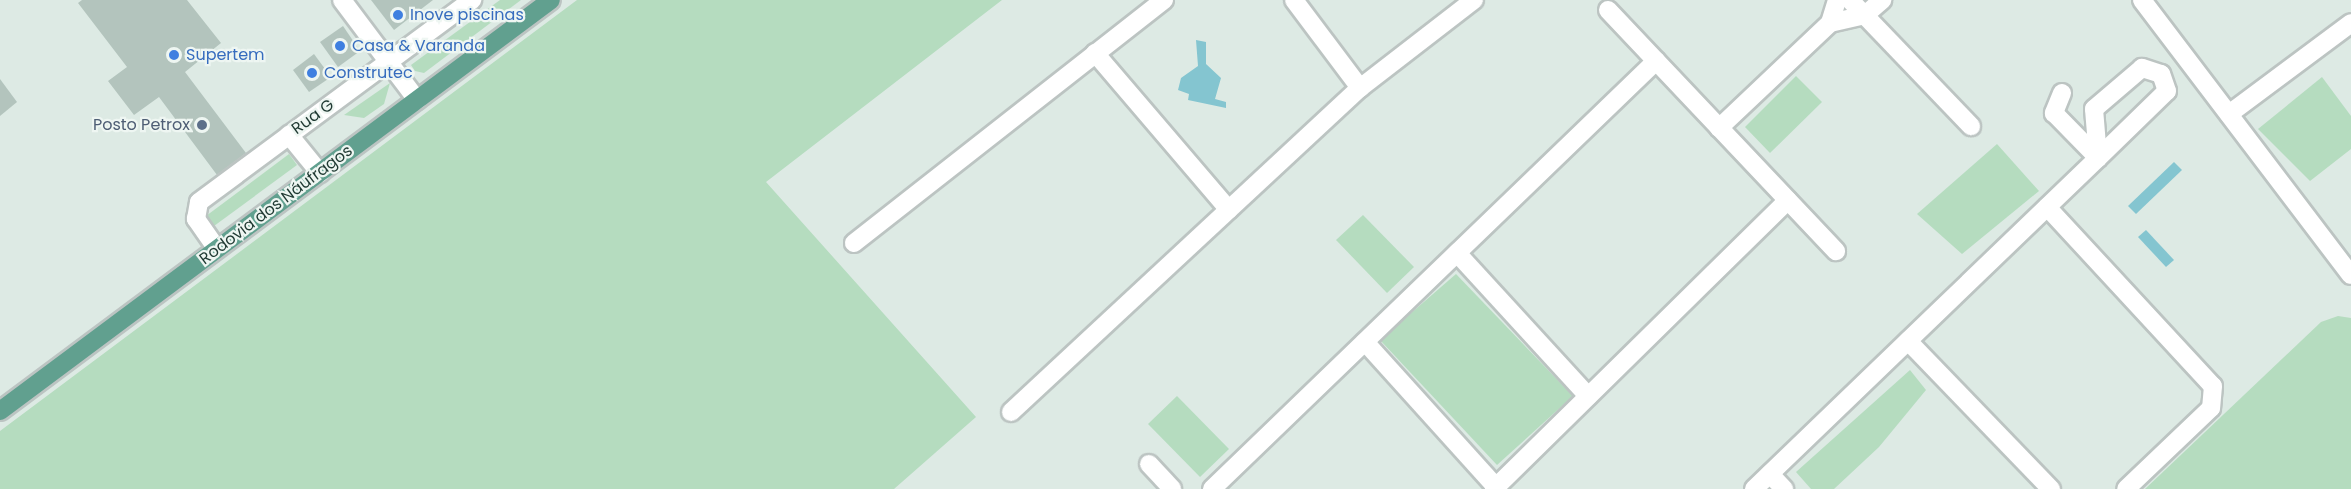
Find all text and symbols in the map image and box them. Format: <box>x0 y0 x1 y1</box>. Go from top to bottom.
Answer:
place label: Inove piscinas <box>410 5 524 25</box>
marker: Inove piscinas <box>391 8 405 22</box>
place label: Casa & Varanda <box>352 36 485 56</box>
marker: Casa & Varanda <box>333 39 347 53</box>
place label: Supertem <box>186 45 265 65</box>
marker: Supertem <box>167 48 181 62</box>
place label: Construtec <box>324 63 413 83</box>
marker: Construtec <box>305 66 319 80</box>
street label: Rua G <box>288 95 338 139</box>
place label: Posto Petrox <box>93 115 190 135</box>
marker: Posto Petrox <box>195 118 209 132</box>
street label: Rodovia dos Náufragos <box>196 141 356 269</box>

